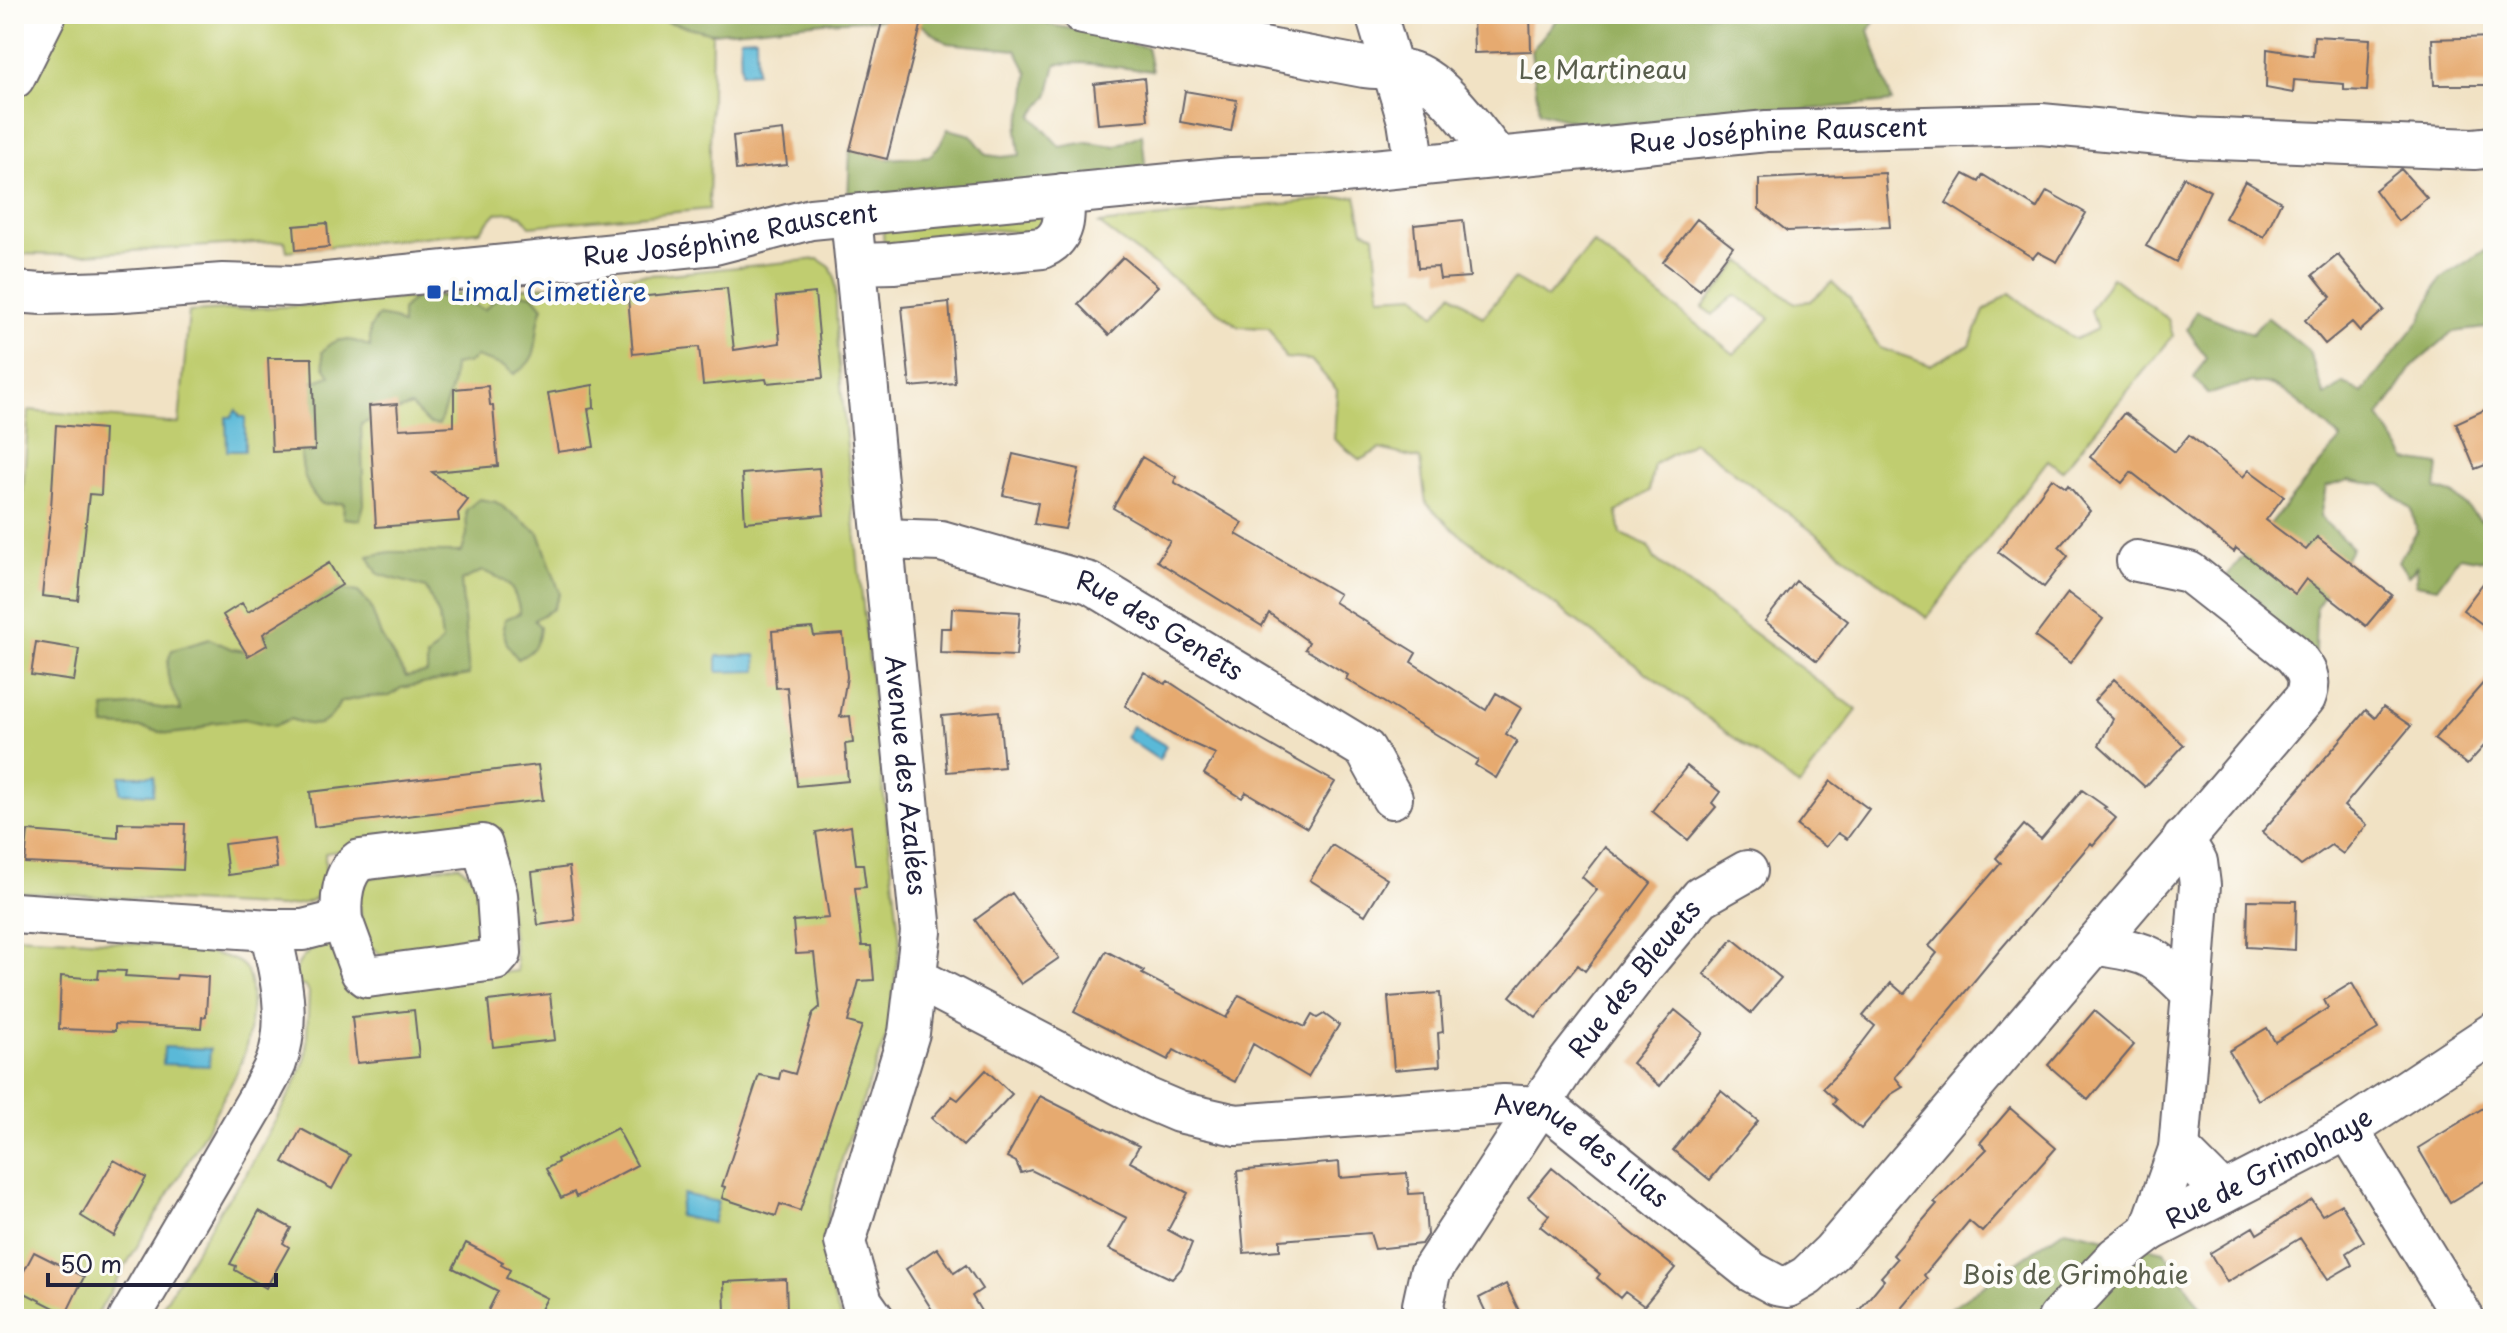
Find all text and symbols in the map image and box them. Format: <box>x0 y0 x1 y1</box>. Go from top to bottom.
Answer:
park label: Le Martineau <box>1519 49 1687 88</box>
street label: Rue Joséphine Rauscent <box>1627 106 1928 163</box>
street label: Rue Joséphine Rauscent <box>581 192 879 275</box>
place label: Limal Cimetière <box>450 271 647 310</box>
marker: Limal Cimetière <box>425 283 443 301</box>
street label: Rue des Genêts <box>1072 559 1251 689</box>
street label: Avenue des Azalées <box>876 653 938 897</box>
street label: Rue des Bleuets <box>1558 890 1709 1065</box>
street label: Avenue des Lilas <box>1492 1083 1678 1216</box>
street label: Rue de Grimohaye <box>2158 1097 2380 1238</box>
scale bar <box>48 1237 276 1287</box>
text: 50 m <box>60 1245 122 1281</box>
park label: Bois de Grimohaie <box>1961 1254 2189 1293</box>

